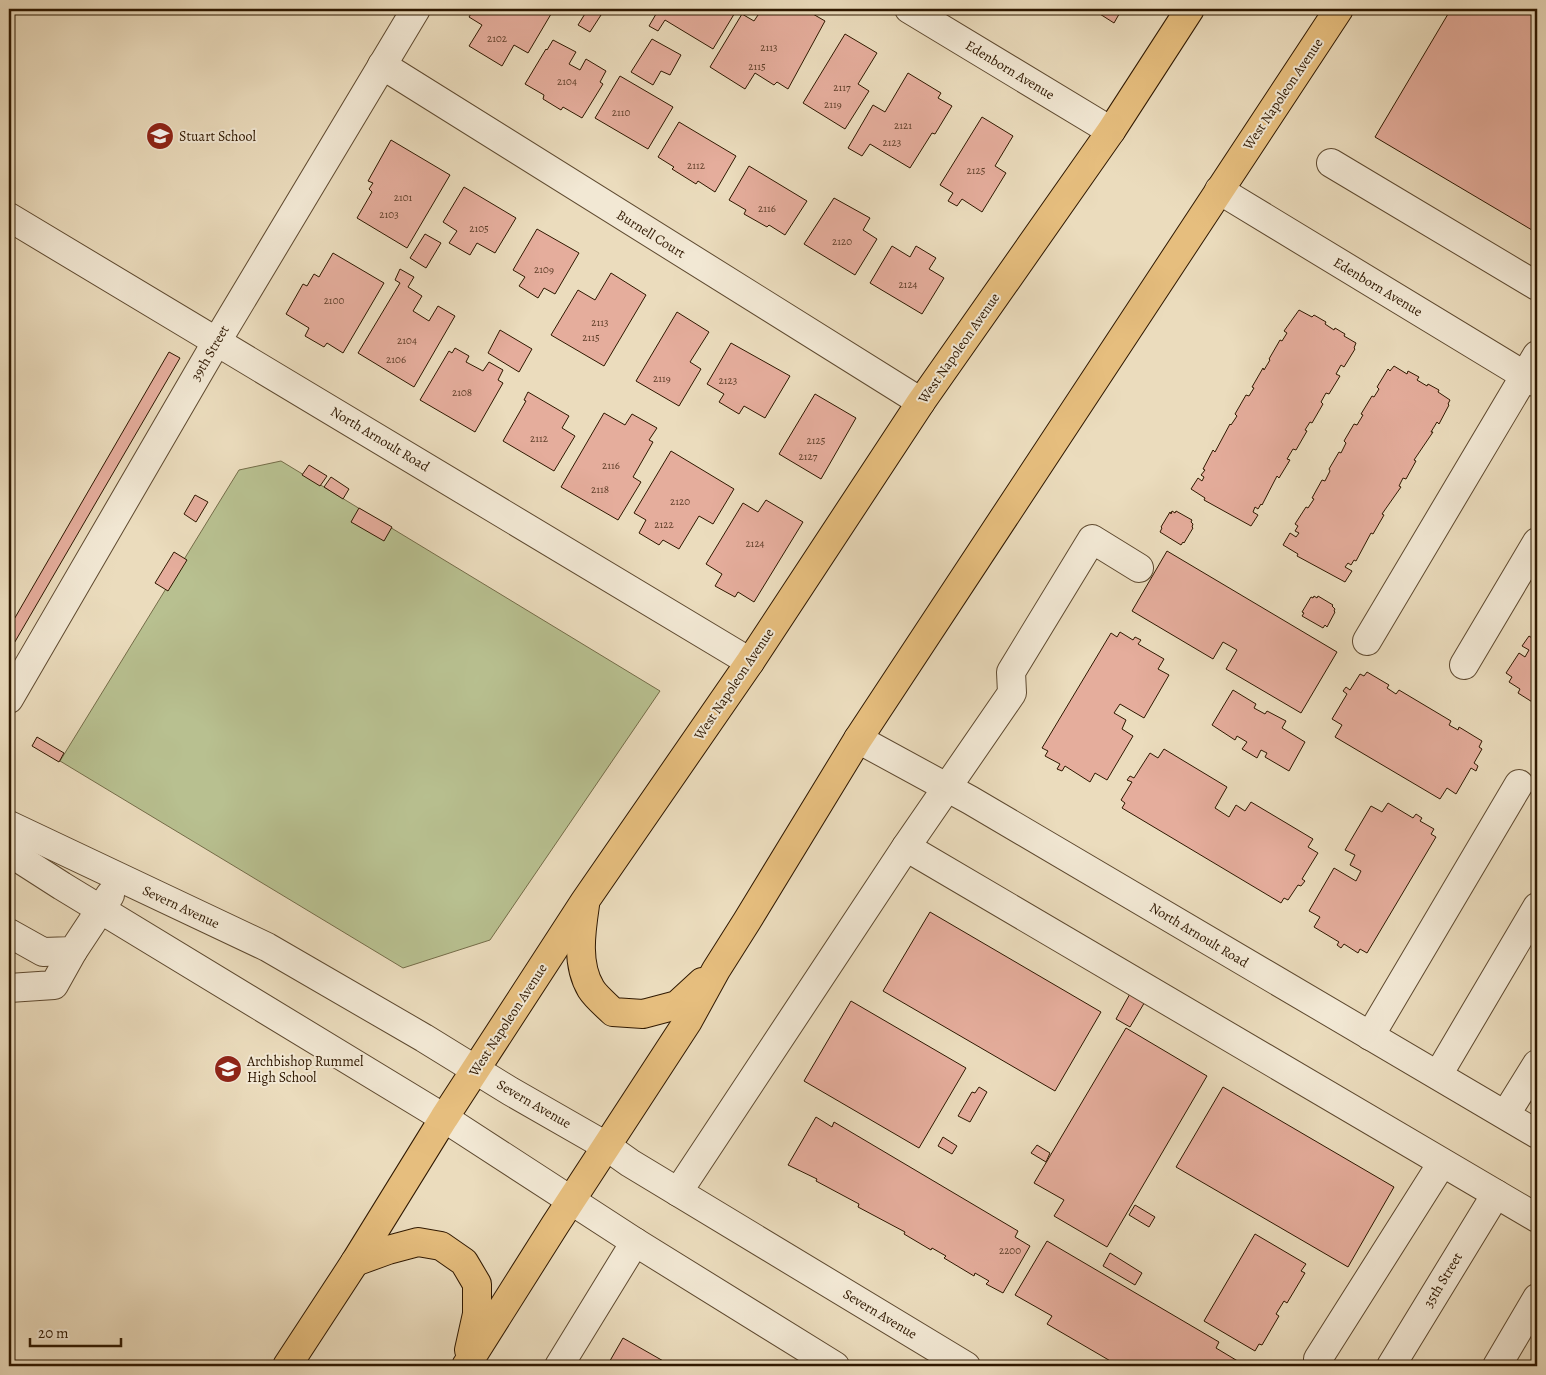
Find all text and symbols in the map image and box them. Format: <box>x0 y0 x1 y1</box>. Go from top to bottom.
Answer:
house number: 2102 <box>487 31 507 46</box>
street label: West Napoleon Avenue <box>1238 34 1327 154</box>
street label: Edenborn Avenue <box>962 36 1058 104</box>
house number: 2113 <box>760 40 778 55</box>
house number: 2115 <box>748 59 766 74</box>
house number: 2104 <box>557 74 577 89</box>
house number: 2117 <box>833 80 851 95</box>
house number: 2119 <box>824 97 842 112</box>
house number: 2110 <box>612 105 630 120</box>
house number: 2121 <box>894 118 912 133</box>
school or university icon: Stuart School <box>145 121 175 151</box>
place label: Stuart School <box>179 127 256 146</box>
house number: 2123 <box>883 135 901 150</box>
house number: 2112 <box>687 158 705 173</box>
house number: 2125 <box>967 163 986 178</box>
house number: 2101 <box>394 190 413 205</box>
house number: 2116 <box>758 201 776 216</box>
street label: Burnell Court <box>613 205 689 263</box>
house number: 2103 <box>379 207 399 222</box>
house number: 2105 <box>469 221 489 236</box>
house number: 2120 <box>832 234 852 249</box>
street label: Edenborn Avenue <box>1330 253 1426 321</box>
house number: 2109 <box>534 262 554 277</box>
house number: 2124 <box>898 277 918 292</box>
street label: West Napoleon Avenue <box>913 289 1004 408</box>
house number: 2100 <box>324 293 344 308</box>
house number: 2113 <box>591 315 609 330</box>
street label: 39th Street <box>186 321 234 384</box>
house number: 2115 <box>582 330 600 345</box>
house number: 2104 <box>397 333 417 348</box>
house number: 2106 <box>386 352 406 367</box>
house number: 2119 <box>653 371 671 386</box>
house number: 2123 <box>719 373 737 388</box>
house number: 2108 <box>452 385 472 400</box>
street label: North Arnoult Road <box>327 402 433 476</box>
house number: 2112 <box>530 431 548 446</box>
house number: 2125 <box>807 433 826 448</box>
house number: 2127 <box>799 449 818 464</box>
house number: 2116 <box>602 458 620 473</box>
house number: 2118 <box>591 482 609 497</box>
house number: 2120 <box>670 494 690 509</box>
house number: 2122 <box>654 517 674 532</box>
house number: 2124 <box>745 536 765 551</box>
street label: West Napoleon Avenue <box>689 624 778 744</box>
street label: Severn Avenue <box>139 881 223 933</box>
street label: North Arnoult Road <box>1146 898 1252 972</box>
street label: West Napoleon Avenue <box>464 960 552 1081</box>
place label: Archbishop Rummel High School <box>246 1052 364 1087</box>
school or university icon: Archbishop Rummel High School <box>213 1054 243 1084</box>
street label: Severn Avenue <box>493 1075 575 1133</box>
house number: 2200 <box>999 1243 1021 1258</box>
street label: 35th Street <box>1419 1249 1467 1311</box>
street label: Severn Avenue <box>839 1284 921 1344</box>
scale bar <box>30 1315 121 1347</box>
text: 20 m <box>38 1323 69 1343</box>

